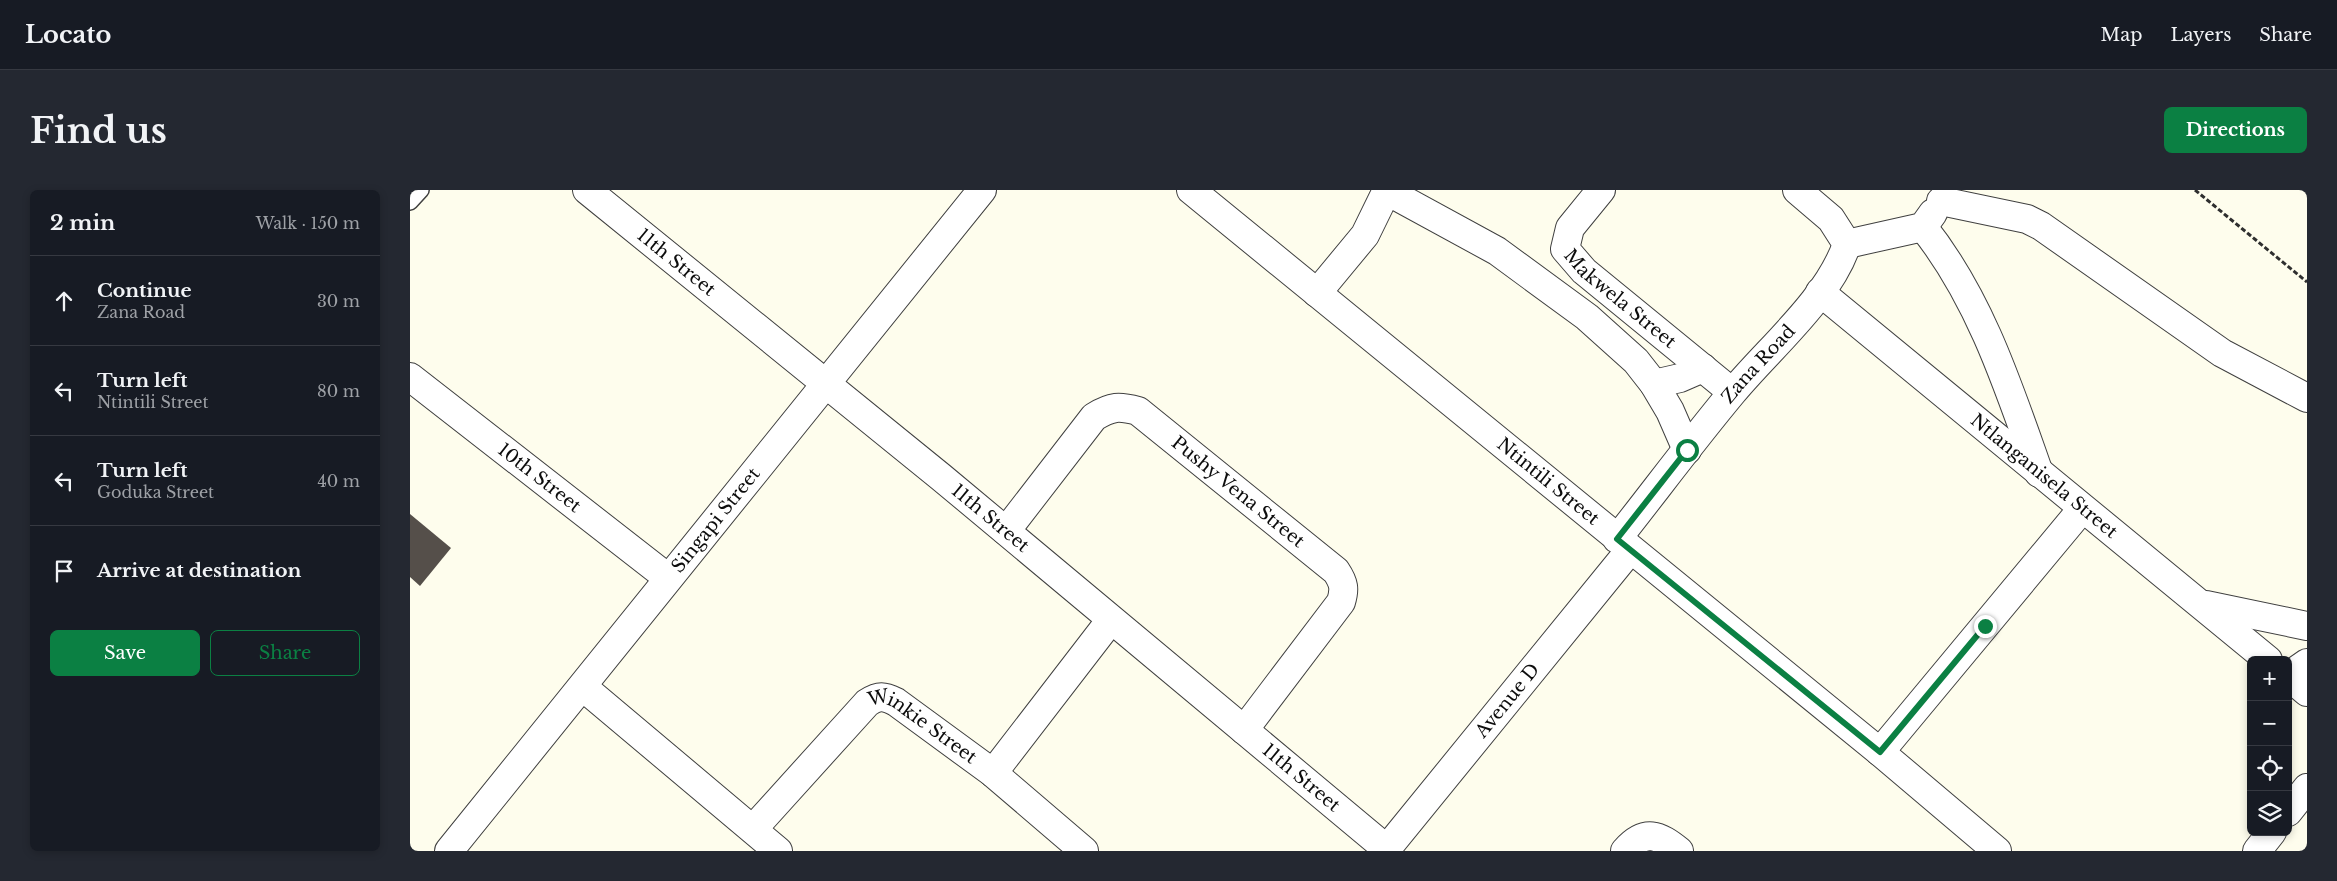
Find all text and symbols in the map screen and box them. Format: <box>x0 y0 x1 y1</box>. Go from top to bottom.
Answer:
text: Locato <box>25 20 111 49</box>
text: Map <box>2101 24 2142 46</box>
text: Layers <box>2170 24 2231 46</box>
text: Share <box>2259 24 2312 46</box>
button: Directions <box>2164 107 2307 153</box>
text: Find us <box>30 109 167 152</box>
text: 2 min <box>50 210 115 236</box>
text: Walk · 150 m <box>256 213 360 233</box>
street label: 11th Street <box>633 224 720 301</box>
street label: Makwela Street <box>1559 245 1681 353</box>
text: Continue <box>97 279 192 302</box>
icon: ahead <box>50 287 78 315</box>
text: 30 m <box>317 291 360 311</box>
text: Zana Road <box>97 302 185 322</box>
street label: Zana Road <box>1717 320 1800 408</box>
text: Turn left <box>97 369 188 392</box>
icon: left <box>50 377 78 405</box>
text: 80 m <box>317 381 360 401</box>
text: Ntintili Street <box>97 392 209 412</box>
street label: Ntlanganisela Street <box>1966 409 2122 543</box>
street label: Pushy Vena Street <box>1167 432 1309 552</box>
street label: Ntintili Street <box>1493 433 1604 530</box>
street label: 10th Street <box>493 439 586 517</box>
route start <box>1676 439 1699 462</box>
text: Turn left <box>97 459 188 482</box>
street label: Singapi Street <box>667 463 765 577</box>
icon: left <box>50 467 78 495</box>
text: 40 m <box>317 471 360 491</box>
street label: 11th Street <box>947 479 1034 557</box>
text: Goduka Street <box>97 482 214 502</box>
icon: arrive <box>50 557 78 585</box>
text: Arrive at destination <box>97 559 301 582</box>
route end <box>1974 615 1997 638</box>
button: Save <box>50 630 200 676</box>
button: Share <box>210 630 360 676</box>
map controls <box>2247 656 2292 836</box>
button: + <box>2247 656 2292 701</box>
street label: Avenue D <box>1470 659 1544 743</box>
street label: Winkie Street <box>865 684 981 768</box>
button: − <box>2247 701 2292 746</box>
street label: 11th Street <box>1258 739 1345 817</box>
button: locate <box>2247 746 2292 791</box>
button: layers <box>2247 791 2292 836</box>

